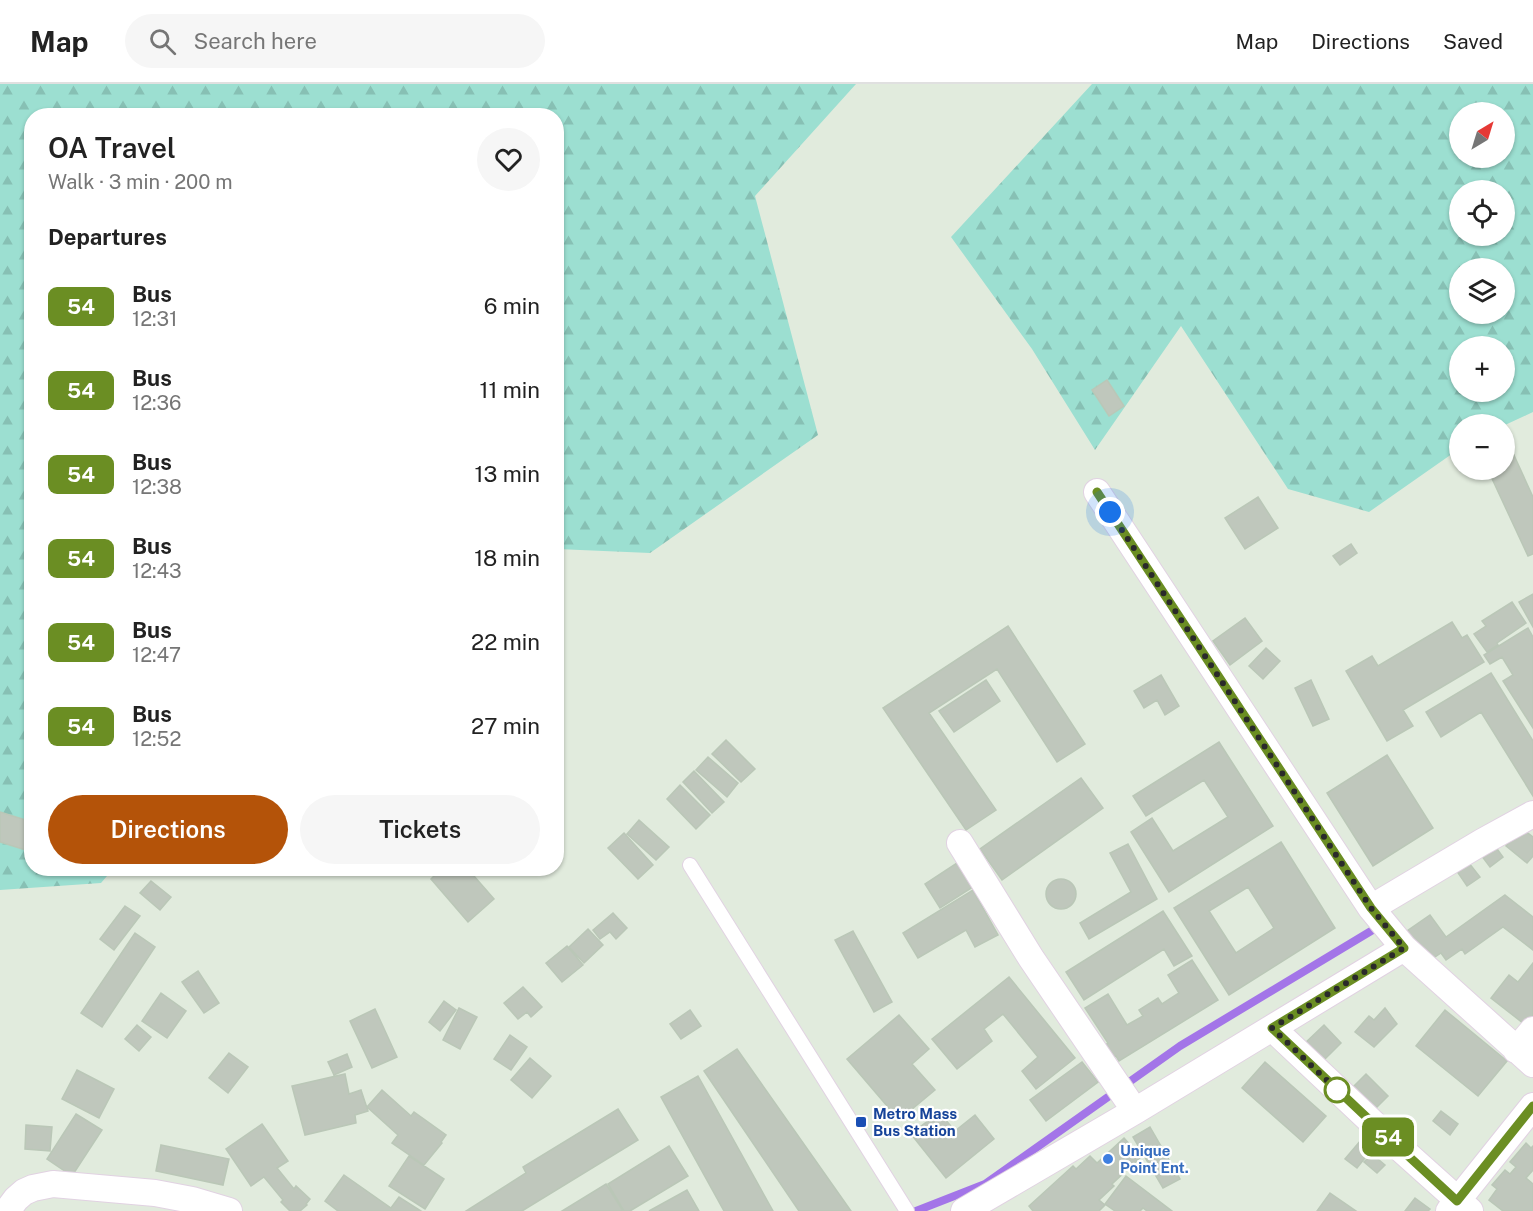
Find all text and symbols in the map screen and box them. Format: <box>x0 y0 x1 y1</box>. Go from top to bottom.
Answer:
search box <box>125 14 545 68</box>
text: Map <box>30 25 89 58</box>
icon: search <box>146 25 179 58</box>
text: Search here <box>194 28 317 54</box>
text: Map <box>1236 29 1278 54</box>
text: Directions <box>1311 29 1410 54</box>
text: Saved <box>1443 29 1503 54</box>
north arrow <box>1449 102 1515 168</box>
map controls <box>1449 102 1515 480</box>
button: heart <box>477 128 540 191</box>
text: OA Travel <box>48 131 176 164</box>
text: Walk · 3 min · 200 m <box>48 170 233 194</box>
button: locate <box>1449 180 1515 246</box>
text: Departures <box>48 224 167 250</box>
button: layers <box>1449 258 1515 324</box>
text: Bus <box>132 281 172 307</box>
text: 6 min <box>484 293 540 319</box>
text: 54 <box>67 294 95 319</box>
text: 12:31 <box>132 307 177 331</box>
button: + <box>1449 336 1515 402</box>
text: Bus <box>132 365 172 391</box>
text: 11 min <box>479 377 540 403</box>
text: 54 <box>67 378 95 403</box>
text: 12:36 <box>132 391 182 415</box>
button: − <box>1449 414 1515 480</box>
text: Bus <box>132 449 172 475</box>
text: 13 min <box>475 461 540 487</box>
text: 54 <box>67 462 95 487</box>
text: 12:38 <box>132 475 182 499</box>
your location <box>1095 497 1125 527</box>
text: Bus <box>132 533 172 559</box>
text: 18 min <box>474 545 540 571</box>
text: 54 <box>67 546 95 571</box>
text: 12:43 <box>132 559 182 583</box>
text: Bus <box>132 617 172 643</box>
text: 22 min <box>471 629 540 655</box>
text: 54 <box>67 630 95 655</box>
text: 12:47 <box>132 643 181 667</box>
text: Bus <box>132 701 172 727</box>
text: 27 min <box>471 713 540 739</box>
text: 54 <box>67 714 95 739</box>
text: 12:52 <box>132 727 181 751</box>
button: Directions <box>48 795 288 864</box>
button: Tickets <box>300 795 540 864</box>
unlabelled marker <box>1324 1077 1350 1103</box>
place label: Metro Mass Bus Station <box>873 1105 957 1139</box>
marker: Metro Mass Bus Station <box>854 1115 868 1129</box>
line badge: 54 <box>1361 1118 1415 1156</box>
text: 54 <box>1374 1125 1402 1150</box>
place label: Unique Point Ent. <box>1120 1142 1189 1176</box>
marker: Unique Point Ent. <box>1101 1152 1115 1166</box>

